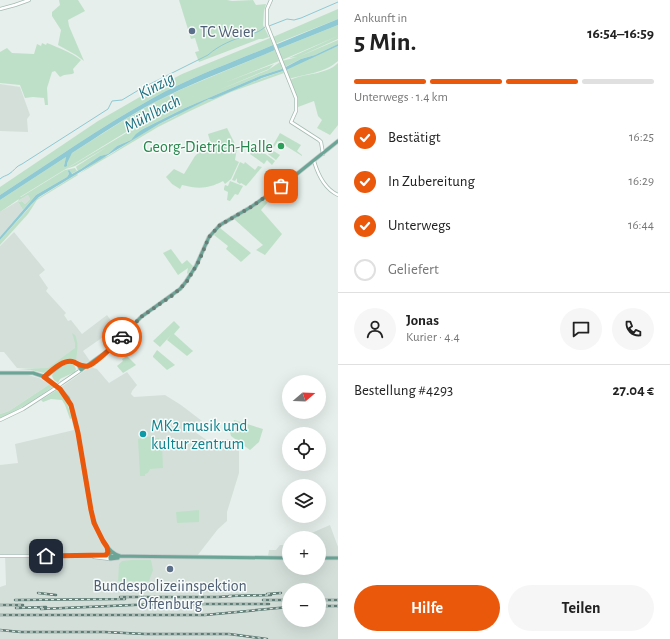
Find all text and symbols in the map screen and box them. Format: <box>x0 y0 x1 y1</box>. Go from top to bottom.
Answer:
text: Ankunft in <box>354 12 407 25</box>
place label: TC Weier <box>200 24 256 40</box>
marker: TC Weier <box>187 26 197 36</box>
text: 16:54–16:59 <box>587 26 654 41</box>
text: 5 Min. <box>354 29 416 55</box>
water label: Kinzig <box>135 69 177 102</box>
text: Unterwegs · 1.4 km <box>354 91 448 104</box>
water label: Mühlbach <box>121 92 183 135</box>
icon: check <box>354 127 376 149</box>
text: Bestätigt <box>388 130 441 145</box>
text: 16:25 <box>629 131 654 144</box>
place label: Georg-Dietrich-Halle <box>143 139 273 155</box>
marker: Georg-Dietrich-Halle <box>276 141 286 151</box>
pin <box>264 169 298 203</box>
icon: check <box>354 171 376 193</box>
text: In Zubereitung <box>388 174 475 189</box>
icon: bag <box>270 175 292 197</box>
text: 16:29 <box>628 175 654 188</box>
icon: check <box>354 215 376 237</box>
text: Unterwegs <box>388 218 451 233</box>
text: 16:44 <box>628 219 654 232</box>
text: Geliefert <box>388 262 439 277</box>
button: person <box>354 308 396 350</box>
button: chat <box>560 308 602 350</box>
button: phone <box>612 308 654 350</box>
text: Jonas <box>406 313 439 328</box>
courier <box>102 317 142 357</box>
icon: car <box>111 326 133 348</box>
text: Kurier · 4.4 <box>406 331 460 344</box>
north arrow <box>282 375 326 419</box>
map controls <box>282 375 326 627</box>
text: Bestellung #4293 <box>354 383 453 398</box>
text: 27.04 € <box>612 383 654 398</box>
place label: MK2 musik und kultur zentrum <box>151 418 248 452</box>
button: locate <box>282 427 326 471</box>
marker: MK2 musik und kultur zentrum <box>138 429 148 439</box>
button: layers <box>282 479 326 523</box>
button: + <box>282 531 326 575</box>
pin <box>29 539 63 573</box>
icon: home <box>35 545 57 567</box>
marker: Bundespolizeiinspektion Offenburg <box>165 564 175 574</box>
place label: Bundespolizeiinspektion Offenburg <box>93 578 247 612</box>
button: − <box>282 583 326 627</box>
button: Hilfe <box>354 585 500 631</box>
button: Teilen <box>508 585 654 631</box>

